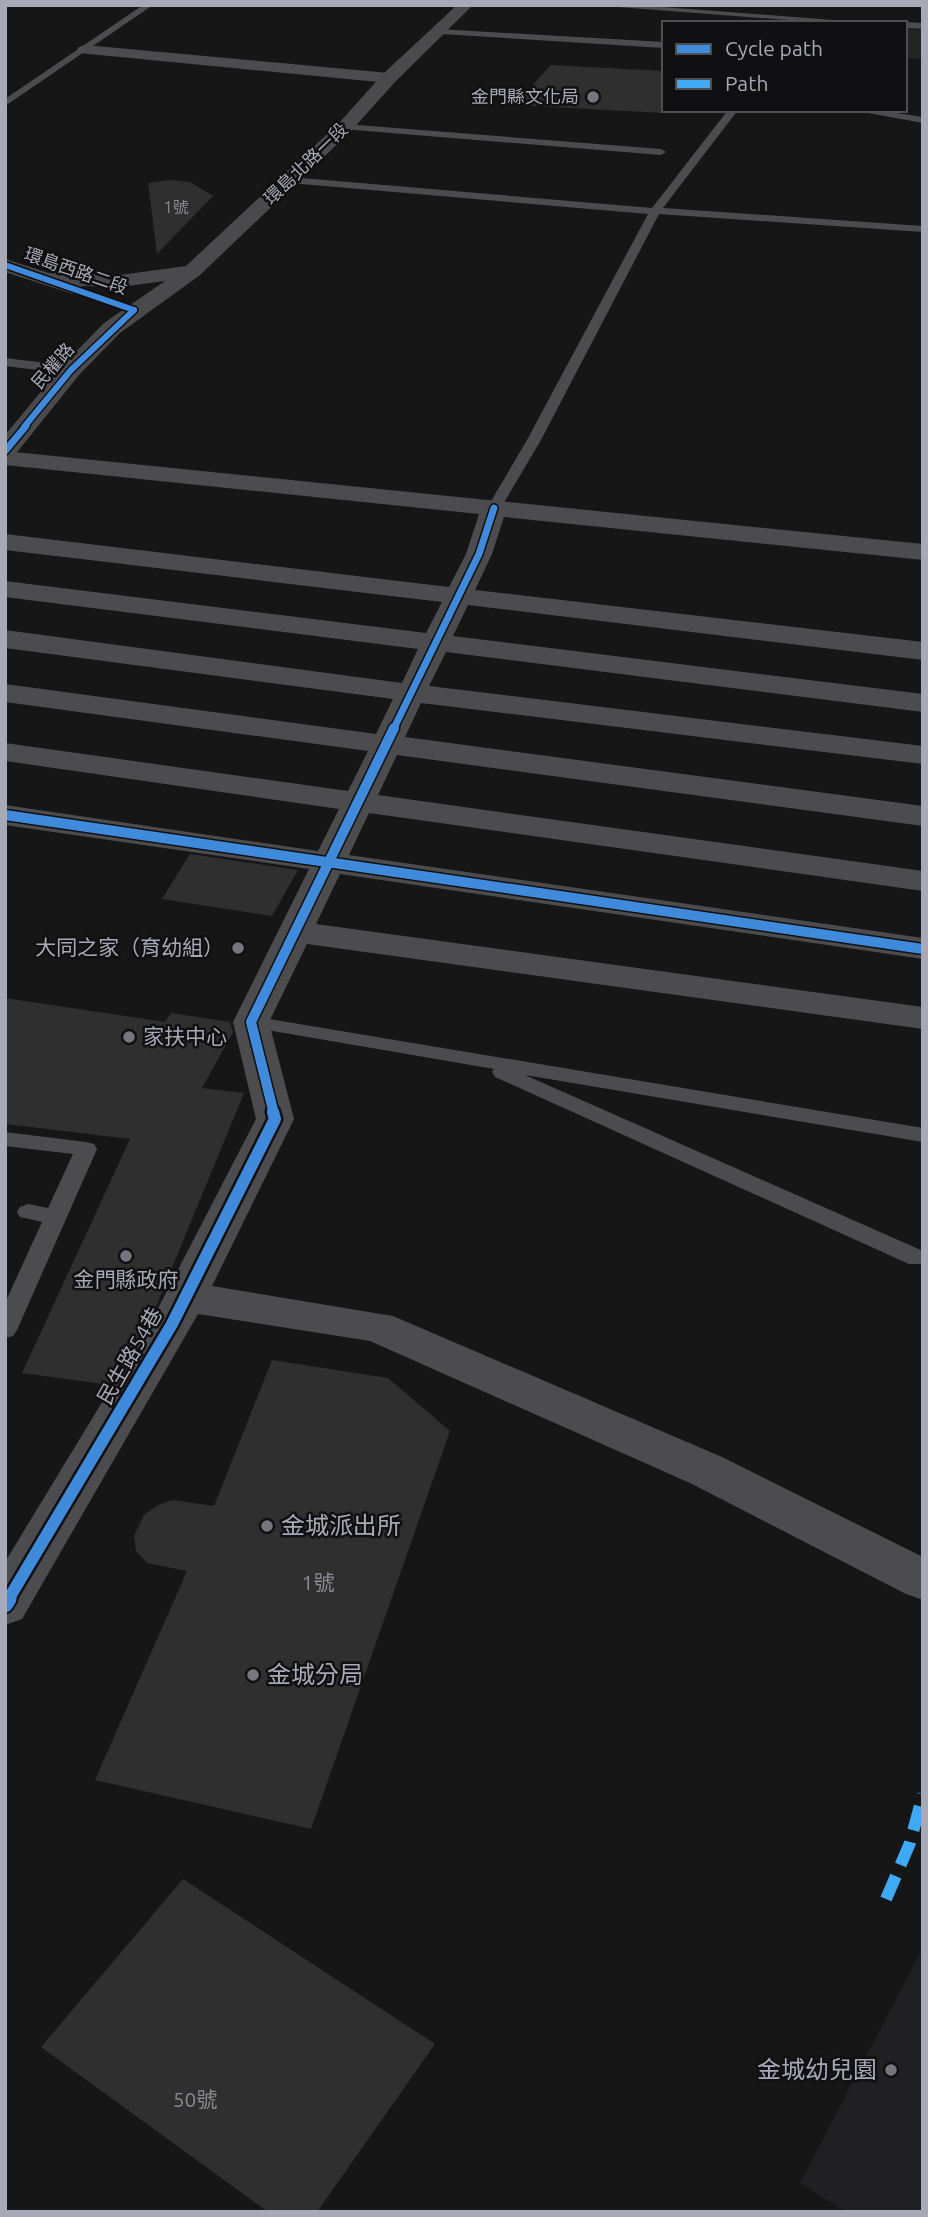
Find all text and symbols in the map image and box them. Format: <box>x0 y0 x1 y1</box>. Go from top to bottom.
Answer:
legend <box>662 21 907 112</box>
text: Cycle path <box>725 36 823 60</box>
text: Path <box>725 71 768 95</box>
place label: 金門縣文化局 <box>471 86 579 106</box>
marker: 金門縣文化局 <box>585 89 601 105</box>
street label: 環島北路一段 <box>260 119 351 208</box>
house number: 1號 <box>163 198 189 216</box>
street label: 環島西路二段 <box>22 243 131 297</box>
street label: 民權路 <box>27 338 78 392</box>
place label: 大同之家（育幼組） <box>35 935 224 959</box>
marker: 大同之家（育幼組） <box>230 940 246 956</box>
place label: 家扶中心 <box>143 1024 227 1048</box>
marker: 家扶中心 <box>121 1029 137 1045</box>
marker: 金門縣政府 <box>118 1248 134 1264</box>
place label: 金門縣政府 <box>74 1267 179 1291</box>
street label: 民生路54巷 <box>92 1303 166 1408</box>
place label: 金城派出所 <box>281 1512 401 1539</box>
marker: 金城派出所 <box>259 1518 275 1534</box>
house number: 1號 <box>302 1570 334 1594</box>
place label: 金城分局 <box>267 1661 363 1688</box>
marker: 金城分局 <box>245 1667 261 1683</box>
place label: 金城幼兒園 <box>757 2056 877 2083</box>
marker: 金城幼兒園 <box>883 2062 899 2078</box>
house number: 50號 <box>173 2087 217 2111</box>

